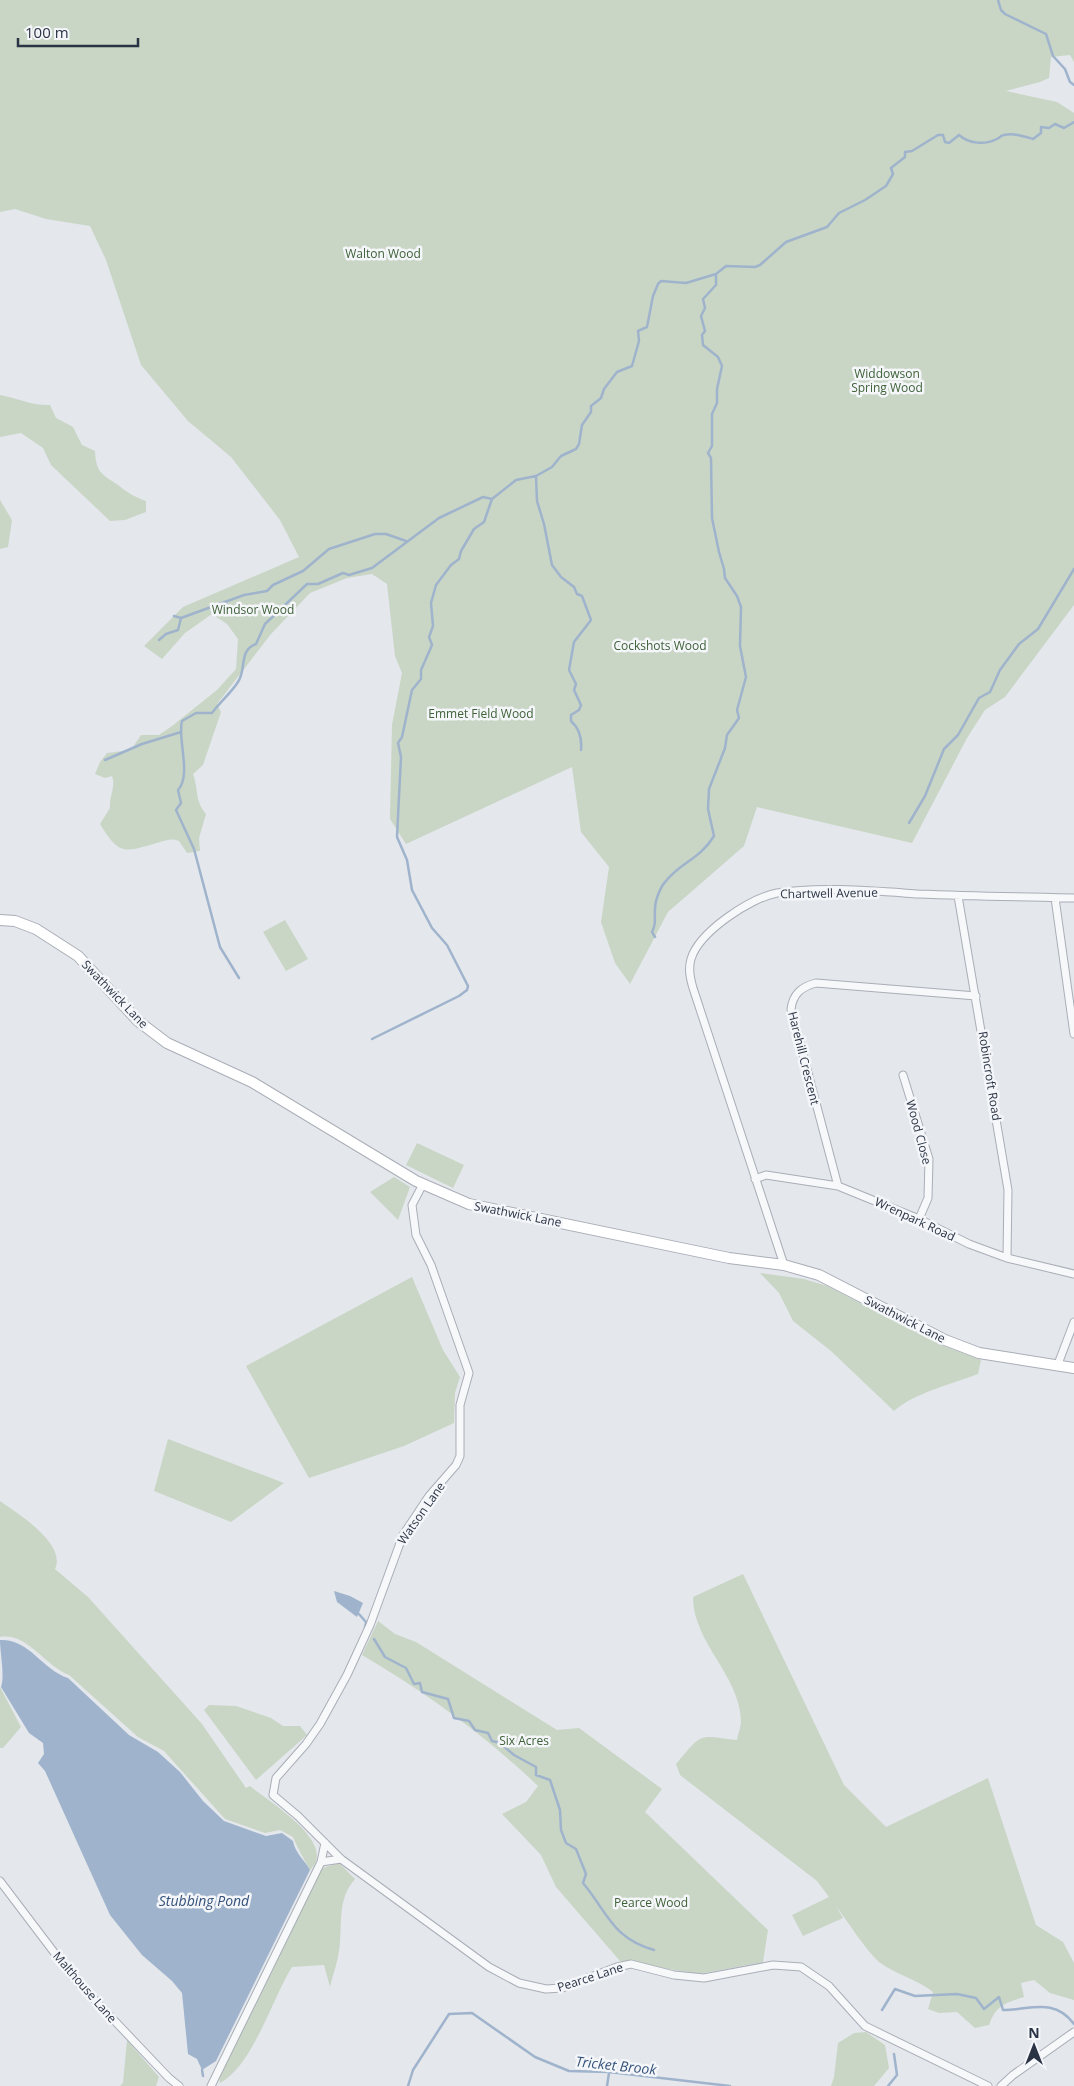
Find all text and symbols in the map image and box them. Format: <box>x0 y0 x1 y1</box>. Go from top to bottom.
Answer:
scale bar <box>18 15 138 47</box>
text: 100 m <box>25 22 69 42</box>
park label: Walton Wood <box>345 245 421 262</box>
park label: Widdowson Spring Wood <box>851 365 923 396</box>
park label: Windsor Wood <box>212 601 294 618</box>
park label: Cockshots Wood <box>613 637 707 654</box>
park label: Emmet Field Wood <box>428 705 534 722</box>
street label: Chartwell Avenue <box>780 884 878 902</box>
street label: Swathwick Lane <box>78 956 152 1032</box>
street label: Harehill Crescent <box>784 1009 824 1107</box>
street label: Robincroft Road <box>975 1030 1005 1122</box>
street label: Wood Close <box>902 1098 936 1166</box>
street label: Wrenpark Road <box>872 1193 958 1245</box>
street label: Swathwick Lane <box>473 1197 563 1231</box>
street label: Swathwick Lane <box>862 1291 949 1347</box>
street label: Watson Lane <box>393 1478 449 1548</box>
park label: Six Acres <box>499 1732 549 1749</box>
water label: Stubbing Pond <box>159 1891 250 1910</box>
park label: Pearce Wood <box>614 1894 688 1911</box>
street label: Malthouse Lane <box>49 1948 121 2026</box>
street label: Pearce Lane <box>555 1958 625 1996</box>
north arrow <box>1009 2021 1059 2071</box>
text: N <box>1028 2023 1040 2042</box>
water label: Tricket Brook <box>575 2051 658 2079</box>

